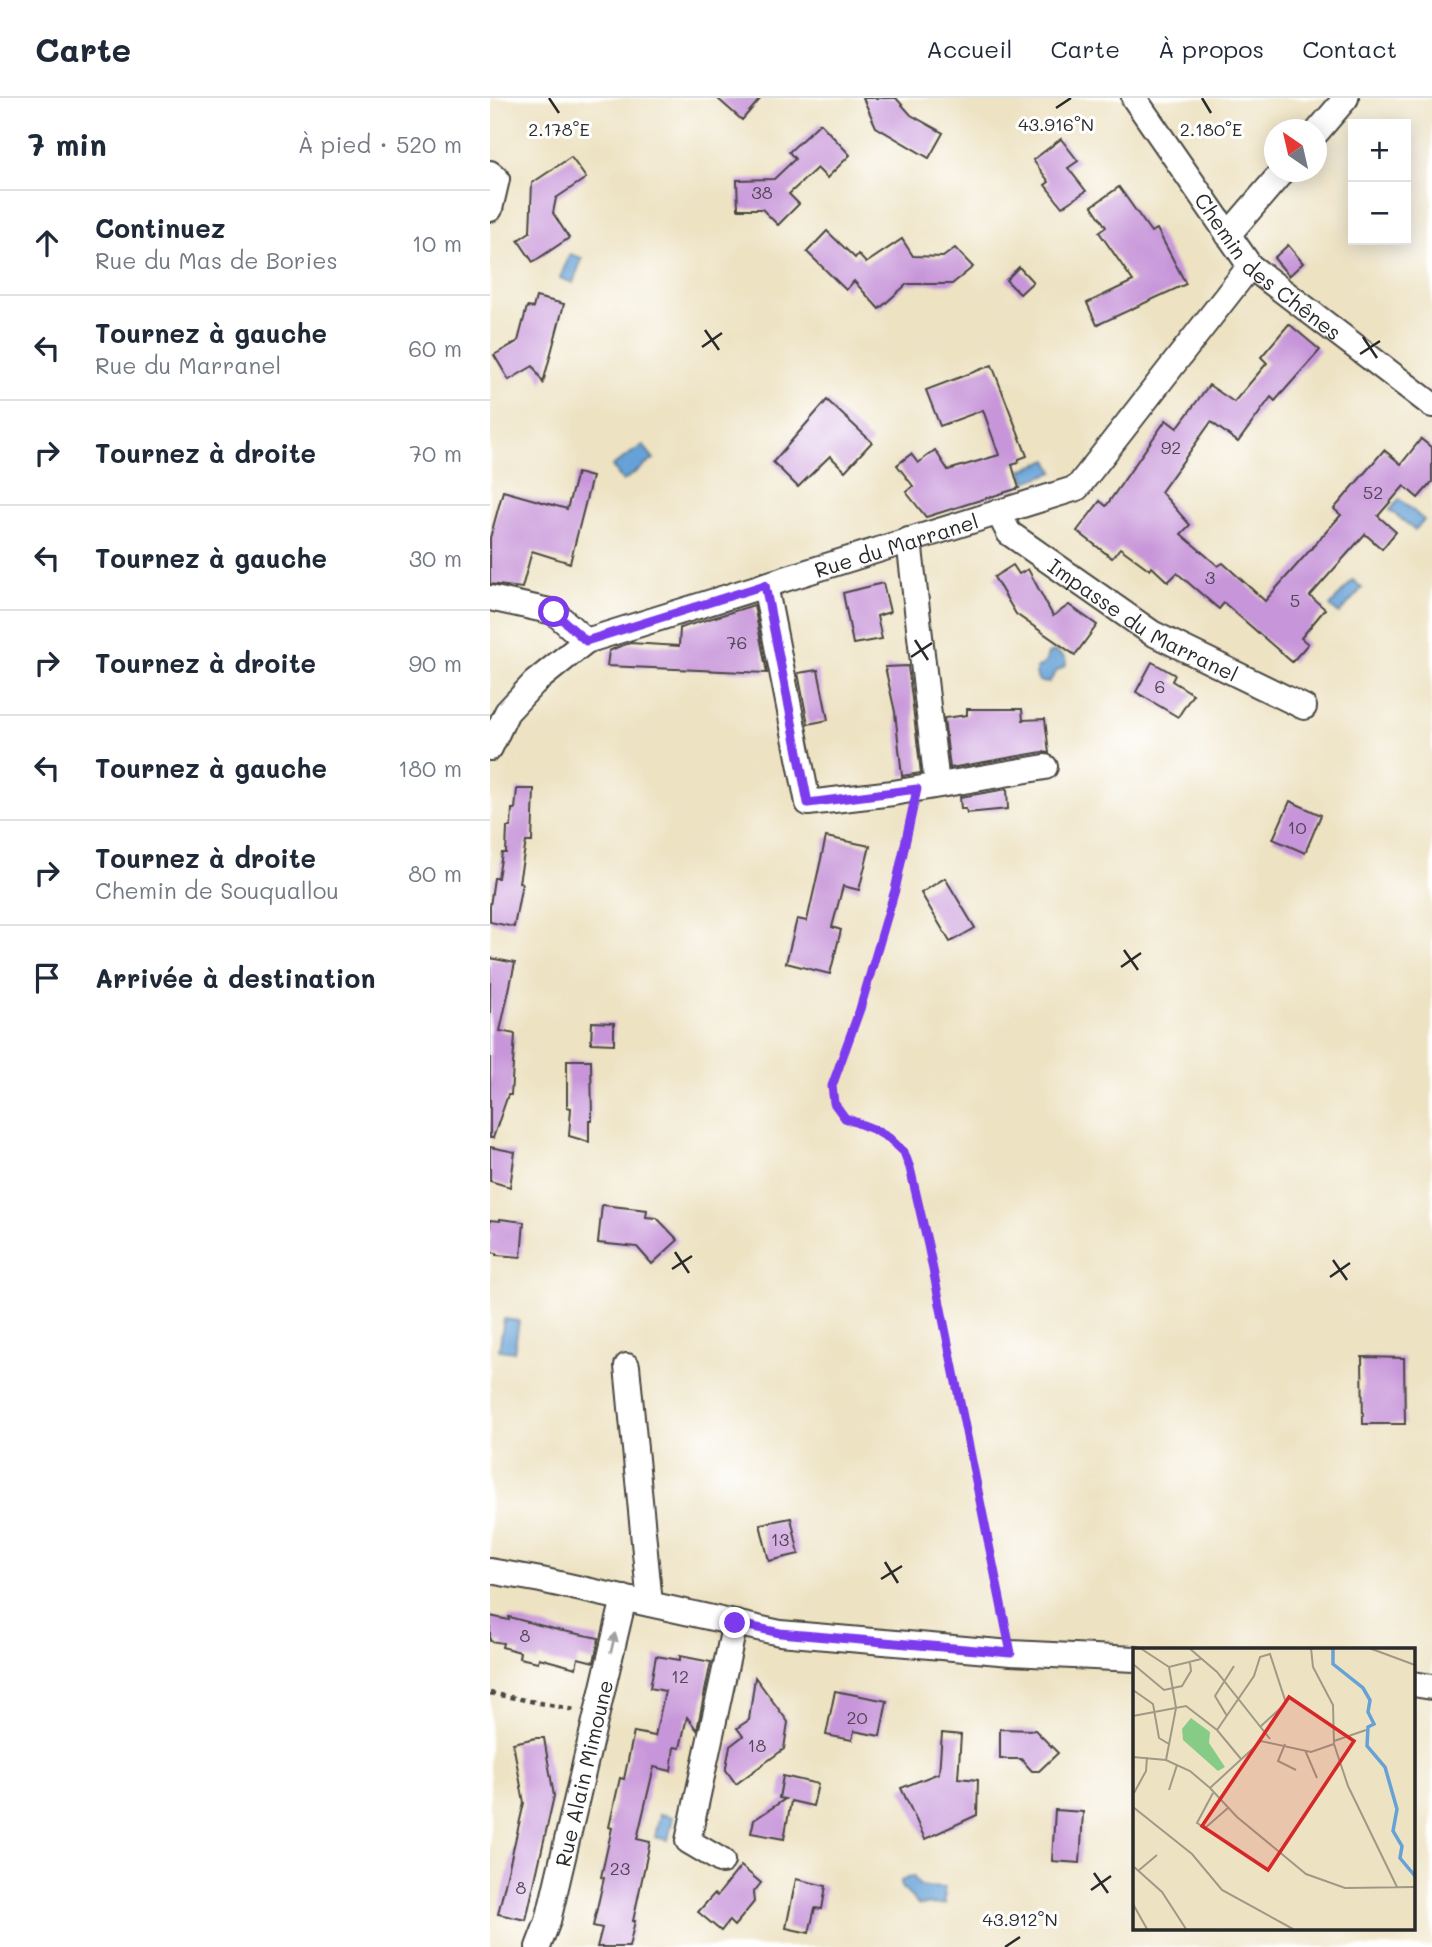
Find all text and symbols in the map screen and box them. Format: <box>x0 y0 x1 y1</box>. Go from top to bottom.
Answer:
text: Carte <box>35 27 131 70</box>
text: Accueil <box>926 33 1012 64</box>
text: Carte <box>1050 33 1120 64</box>
text: À propos <box>1158 33 1264 64</box>
text: Contact <box>1302 33 1397 64</box>
text: 43.916°N <box>1018 112 1094 136</box>
text: 2.178°E <box>528 117 590 141</box>
text: 2.180°E <box>1180 117 1242 141</box>
north arrow <box>1264 119 1327 182</box>
map controls <box>1348 119 1411 245</box>
button: + <box>1348 119 1411 182</box>
text: 7 min <box>28 124 107 164</box>
text: À pied · 520 m <box>298 129 462 159</box>
house number: 38 <box>751 180 773 204</box>
button: − <box>1348 182 1411 245</box>
street label: Chemin des Chênes <box>1190 187 1348 345</box>
text: Continuez <box>95 211 225 245</box>
icon: ahead <box>28 224 66 262</box>
text: 10 m <box>412 228 462 258</box>
text: Rue du Mas de Bories <box>95 245 338 275</box>
text: Tournez à gauche <box>95 316 327 350</box>
icon: left <box>28 329 66 367</box>
text: 60 m <box>408 333 462 363</box>
text: Rue du Marranel <box>95 350 281 380</box>
icon: right <box>28 434 66 472</box>
house number: 92 <box>1161 435 1181 459</box>
text: Tournez à droite <box>95 436 316 470</box>
text: 70 m <box>409 438 462 468</box>
house number: 52 <box>1363 480 1383 504</box>
street label: Rue du Marranel <box>811 506 981 583</box>
icon: left <box>28 539 66 577</box>
text: Tournez à gauche <box>95 541 327 575</box>
text: 30 m <box>409 543 462 573</box>
street label: Impasse du Marranel <box>1043 551 1243 687</box>
house number: 3 <box>1205 565 1215 589</box>
house number: 5 <box>1290 588 1300 612</box>
route start <box>538 596 569 627</box>
house number: 76 <box>727 630 747 654</box>
icon: right <box>28 644 66 682</box>
text: Tournez à droite <box>95 646 316 680</box>
text: 90 m <box>409 648 462 678</box>
house number: 6 <box>1155 674 1165 698</box>
icon: left <box>28 749 66 787</box>
text: Tournez à gauche <box>95 751 327 785</box>
text: 180 m <box>398 753 462 783</box>
house number: 10 <box>1287 815 1307 839</box>
text: Tournez à droite <box>95 841 316 875</box>
icon: right <box>28 854 66 892</box>
text: 80 m <box>408 858 462 888</box>
text: Chemin de Souquallou <box>95 875 339 905</box>
icon: arrive <box>28 959 66 997</box>
text: Arrivée à destination <box>95 961 375 995</box>
house number: 13 <box>771 1527 789 1551</box>
route end <box>719 1607 750 1638</box>
house number: 8 <box>520 1623 531 1647</box>
one-way arrow <box>608 1632 619 1654</box>
inset map <box>1133 1648 1415 1930</box>
house number: 12 <box>671 1664 689 1688</box>
street label: Rue Alain Mimoune <box>548 1677 618 1869</box>
house number: 20 <box>846 1705 868 1729</box>
house number: 18 <box>748 1733 767 1757</box>
house number: 23 <box>610 1856 630 1880</box>
house number: 8 <box>516 1875 527 1899</box>
text: 43.912°N <box>982 1907 1058 1931</box>

